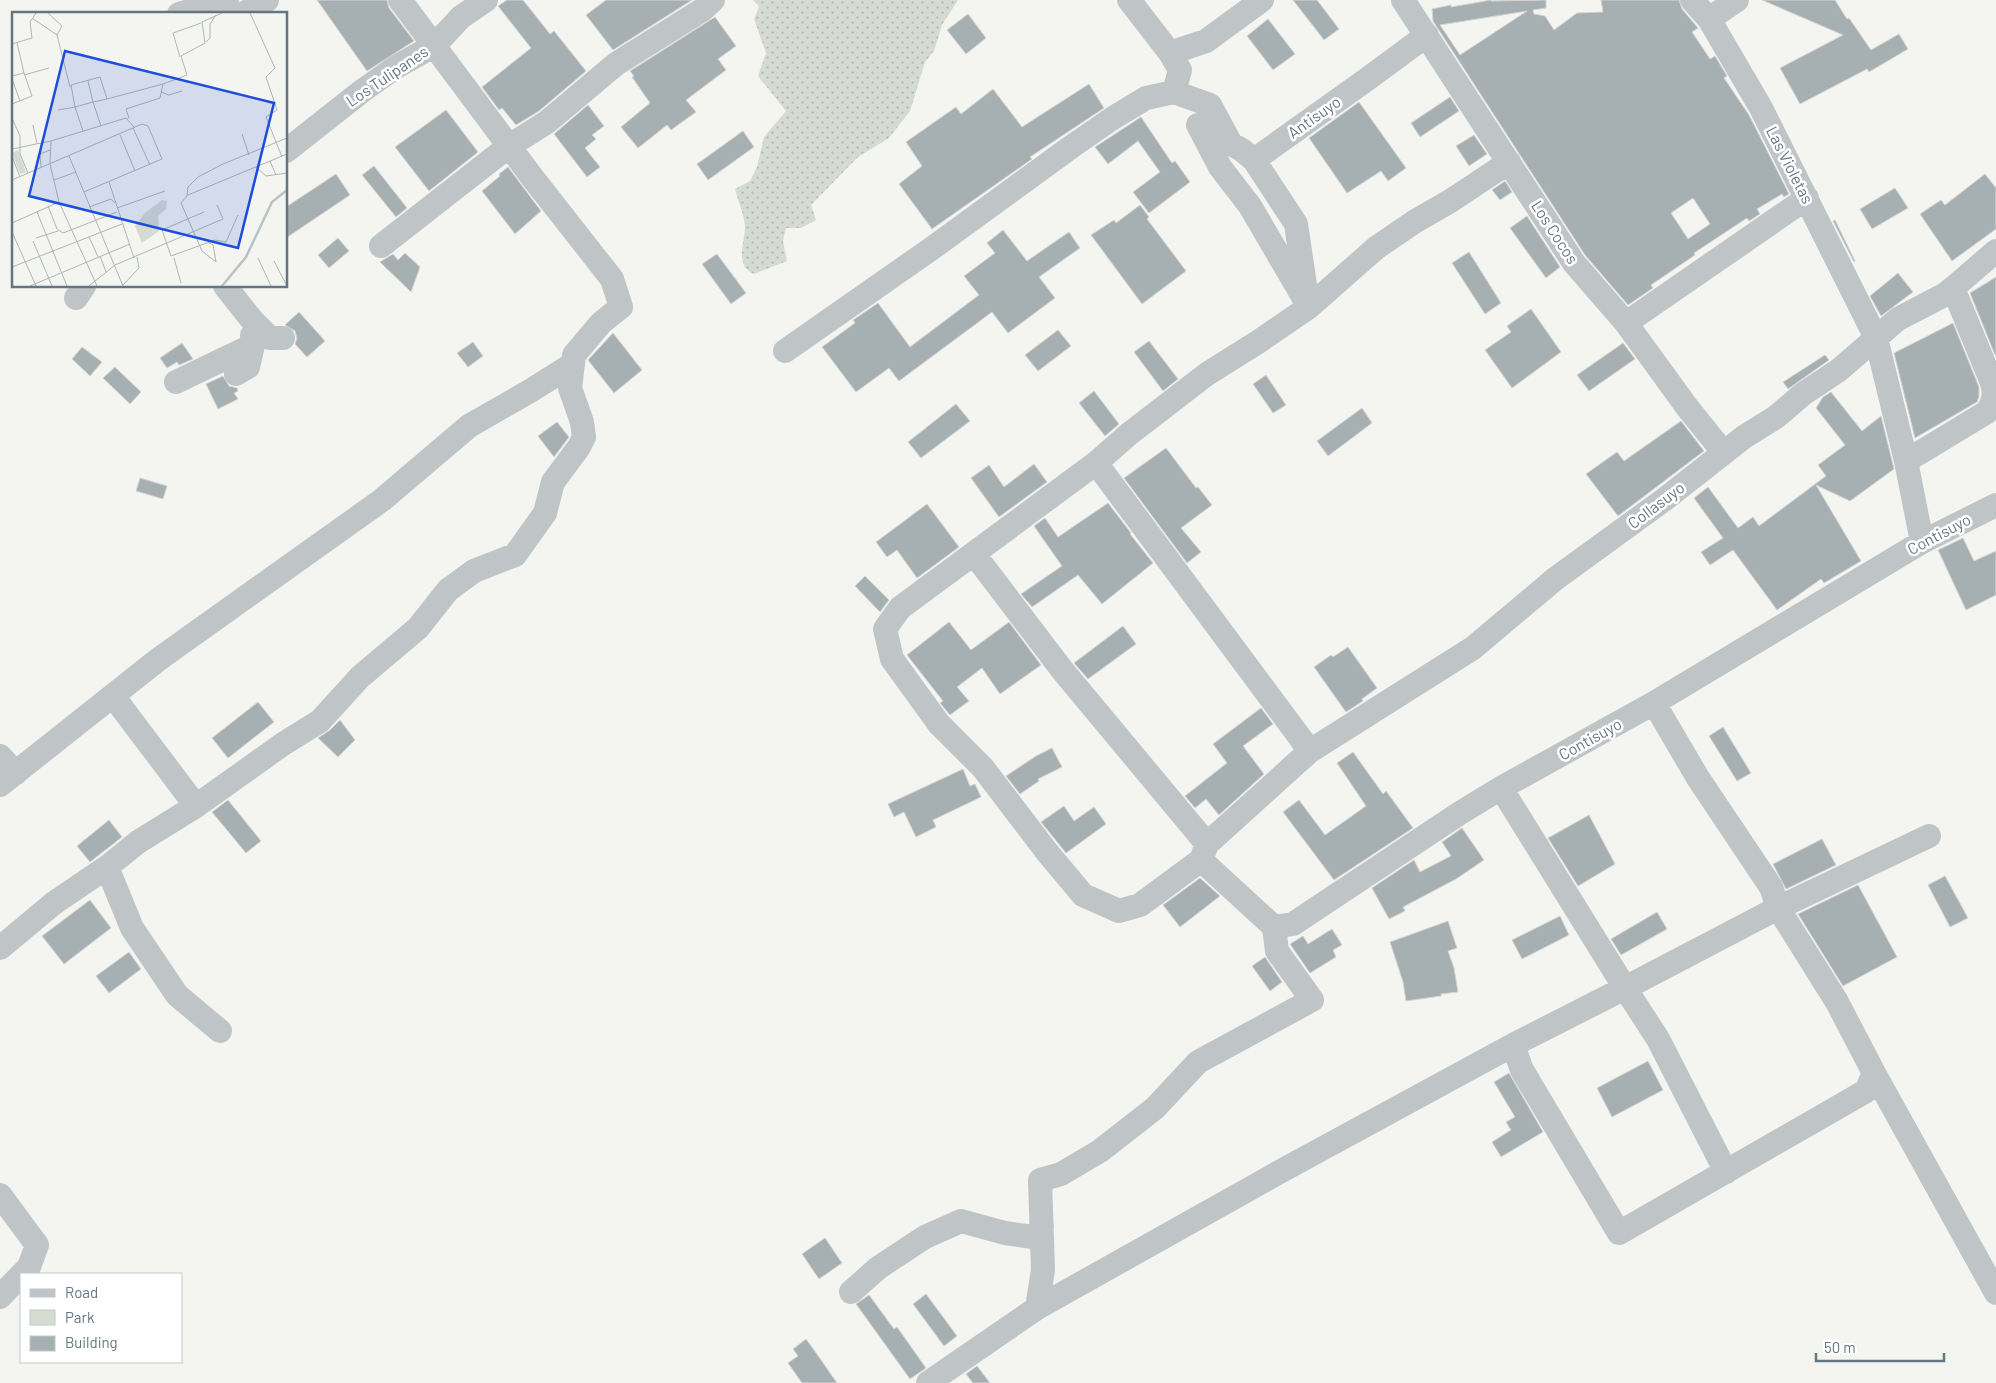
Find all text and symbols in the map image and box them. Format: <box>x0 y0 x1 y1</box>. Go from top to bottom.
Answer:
inset map <box>12 12 288 288</box>
street label: Los Tulipanes <box>342 41 431 110</box>
street label: Antisuyo <box>1284 92 1344 142</box>
street label: Las Violetas <box>1763 123 1818 207</box>
street label: Los Cocos <box>1528 196 1583 267</box>
street label: Collasuyo <box>1624 477 1688 532</box>
street label: Contisuyo <box>1904 509 1974 558</box>
street label: Contisuyo <box>1555 714 1625 764</box>
legend <box>20 1273 182 1363</box>
text: Road <box>65 1283 98 1301</box>
text: Park <box>65 1308 95 1326</box>
scale bar <box>1816 1330 1944 1362</box>
text: Building <box>65 1333 118 1351</box>
text: 50 m <box>1824 1338 1856 1356</box>

